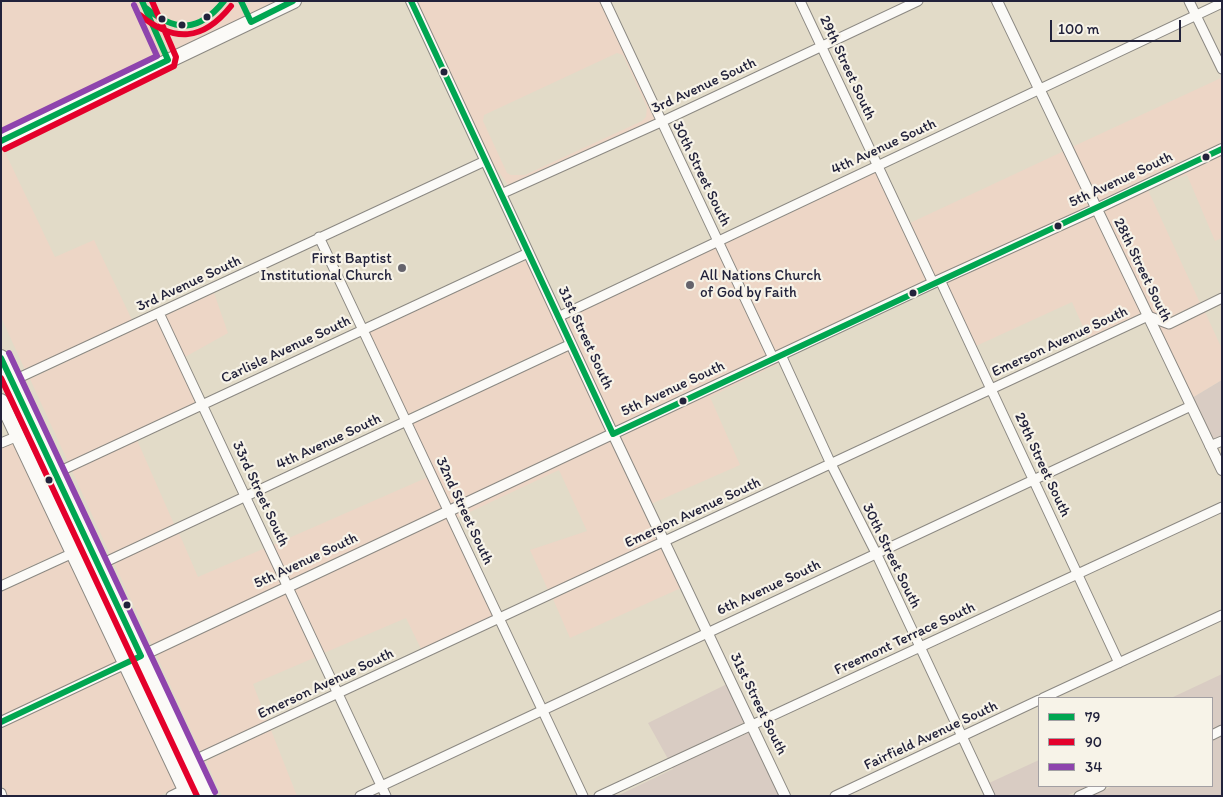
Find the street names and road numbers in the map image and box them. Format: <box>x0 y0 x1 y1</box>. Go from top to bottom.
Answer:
street label: 29th Street South <box>815 13 879 123</box>
street label: 3rd Avenue South <box>649 54 759 118</box>
street label: 4th Avenue South <box>829 115 939 179</box>
street label: 30th Street South <box>668 118 734 230</box>
street label: 5th Avenue South <box>1066 148 1176 212</box>
street label: 28th Street South <box>1109 215 1175 325</box>
street label: 3rd Avenue South <box>134 252 244 316</box>
street label: 31st Street South <box>553 284 617 392</box>
street label: Emerson Avenue South <box>989 303 1131 381</box>
street label: Carlisle Avenue South <box>218 312 354 388</box>
street label: 5th Avenue South <box>618 357 728 421</box>
street label: 4th Avenue South <box>274 410 384 474</box>
street label: 29th Street South <box>1010 410 1074 520</box>
street label: 33rd Street South <box>228 438 292 550</box>
street label: 32nd Street South <box>431 454 497 568</box>
street label: Emerson Avenue South <box>622 474 764 552</box>
street label: 30th Street South <box>858 500 924 612</box>
street label: 5th Avenue South <box>251 529 361 593</box>
street label: 6th Avenue South <box>714 556 824 620</box>
street label: Freemont Terrace South <box>832 598 978 680</box>
street label: Emerson Avenue South <box>255 645 397 723</box>
street label: 31st Street South <box>725 650 791 758</box>
street label: Fairfield Avenue South <box>861 697 1001 775</box>

